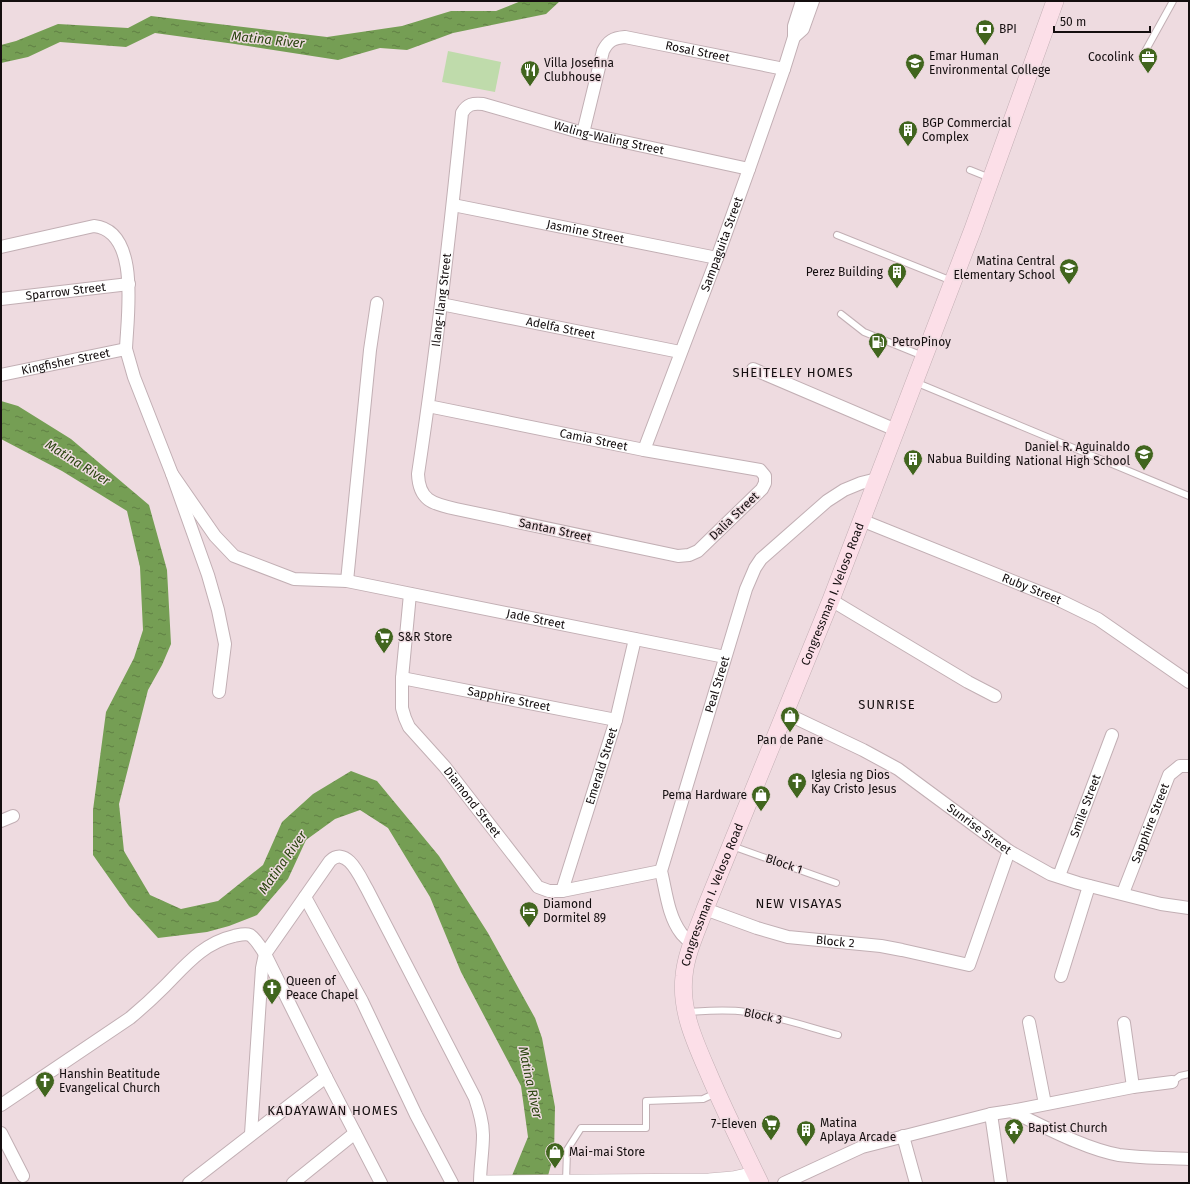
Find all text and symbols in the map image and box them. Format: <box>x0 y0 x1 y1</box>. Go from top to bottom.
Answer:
scale bar <box>1054 8 1150 34</box>
text: 50 m <box>1060 15 1086 29</box>
bank icon: BPI <box>974 18 996 46</box>
place label: BPI <box>999 22 1017 36</box>
water label: Matina River <box>231 28 306 51</box>
street label: Rosal Street <box>664 38 732 65</box>
office icon: Cocolink <box>1137 46 1159 74</box>
place label: Emar Human Environmental College <box>929 49 1051 77</box>
place label: Cocolink <box>1088 50 1135 64</box>
school or university icon: Emar Human Environmental College <box>904 52 926 80</box>
place label: Villa Josefina Clubhouse <box>544 56 614 84</box>
restaurant icon: Villa Josefina Clubhouse <box>519 59 541 87</box>
place label: BGP Commercial Complex <box>922 116 1011 144</box>
street label: Waling-Waling Street <box>552 118 666 157</box>
building icon: BGP Commercial Complex <box>897 119 919 147</box>
street label: Sampaguita Street <box>698 194 746 294</box>
street label: Jasmine Street <box>545 217 626 246</box>
street label: Ilang-Ilang Street <box>429 252 454 348</box>
place label: Matina Central Elementary School <box>953 254 1055 282</box>
school or university icon: Matina Central Elementary School <box>1058 257 1080 285</box>
building icon: Perez Building <box>886 261 908 289</box>
place label: Perez Building <box>806 265 884 279</box>
street label: Sparrow Street <box>25 280 107 303</box>
street label: Adelfa Street <box>525 314 597 342</box>
fuel station icon: PetroPinoy <box>867 331 889 359</box>
place label: PetroPinoy <box>892 335 951 349</box>
street label: Kingfisher Street <box>20 345 112 378</box>
district label: SHEITELEY HOMES <box>732 365 854 380</box>
street label: Camia Street <box>558 426 630 454</box>
water label: Matina River <box>43 437 114 489</box>
place label: Daniel R. Aguinaldo National High School <box>1016 440 1130 468</box>
school or university icon: Daniel R. Aguinaldo National High School <box>1133 443 1155 471</box>
building icon: Nabua Building <box>902 448 924 476</box>
place label: Nabua Building <box>927 452 1011 466</box>
street label: Dalia Street <box>706 489 762 543</box>
street label: Santan Street <box>518 515 593 545</box>
street label: Congressman I. Veloso Road <box>798 521 867 668</box>
street label: Ruby Street <box>1000 571 1064 607</box>
street label: Jade Street <box>505 606 567 632</box>
supermarket icon: S&R Store <box>373 626 395 654</box>
place label: S&R Store <box>398 630 452 644</box>
street label: Peal Street <box>702 654 733 715</box>
street label: Sapphire Street <box>466 684 552 714</box>
district label: SUNRISE <box>858 697 916 712</box>
shop icon: Pan de Pane <box>779 705 801 733</box>
street label: Emerald Street <box>583 725 620 806</box>
place label: Pan de Pane <box>757 733 823 747</box>
street label: Diamond Street <box>441 764 504 841</box>
place label: Iglesia ng Dios Kay Cristo Jesus <box>811 768 897 796</box>
church icon: Iglesia ng Dios Kay Cristo Jesus <box>786 771 808 799</box>
street label: Smile Street <box>1067 772 1104 839</box>
street label: Sapphire Street <box>1128 781 1172 865</box>
shop icon: Pema Hardware <box>750 784 772 812</box>
place label: Pema Hardware <box>662 788 747 802</box>
street label: Sunrise Street <box>944 801 1015 858</box>
street label: Congressman I. Veloso Road <box>679 821 746 968</box>
water label: Matina River <box>255 827 310 897</box>
street label: Block 1 <box>764 851 804 877</box>
district label: NEW VISAYAS <box>756 896 842 911</box>
place label: Diamond Dormitel 89 <box>543 897 606 925</box>
hotel icon: Diamond Dormitel 89 <box>518 900 540 928</box>
street label: Block 2 <box>815 933 855 950</box>
place label: Queen of Peace Chapel <box>286 974 359 1002</box>
church icon: Queen of Peace Chapel <box>261 977 283 1005</box>
street label: Block 3 <box>743 1005 783 1027</box>
water label: Matina River <box>516 1045 546 1121</box>
place label: Hanshin Beatitude Evangelical Church <box>59 1067 160 1095</box>
church icon: Hanshin Beatitude Evangelical Church <box>34 1070 56 1098</box>
district label: KADAYAWAN HOMES <box>267 1103 399 1118</box>
supermarket icon: 7-Eleven <box>760 1113 782 1141</box>
place label: Matina Aplaya Arcade <box>820 1116 896 1144</box>
place label: 7-Eleven <box>711 1117 757 1131</box>
temple icon: Baptist Church <box>1003 1117 1025 1145</box>
building icon: Matina Aplaya Arcade <box>795 1119 817 1147</box>
place label: Baptist Church <box>1028 1121 1107 1135</box>
shop icon: Mai-mai Store <box>544 1141 566 1169</box>
place label: Mai-mai Store <box>569 1145 645 1159</box>

